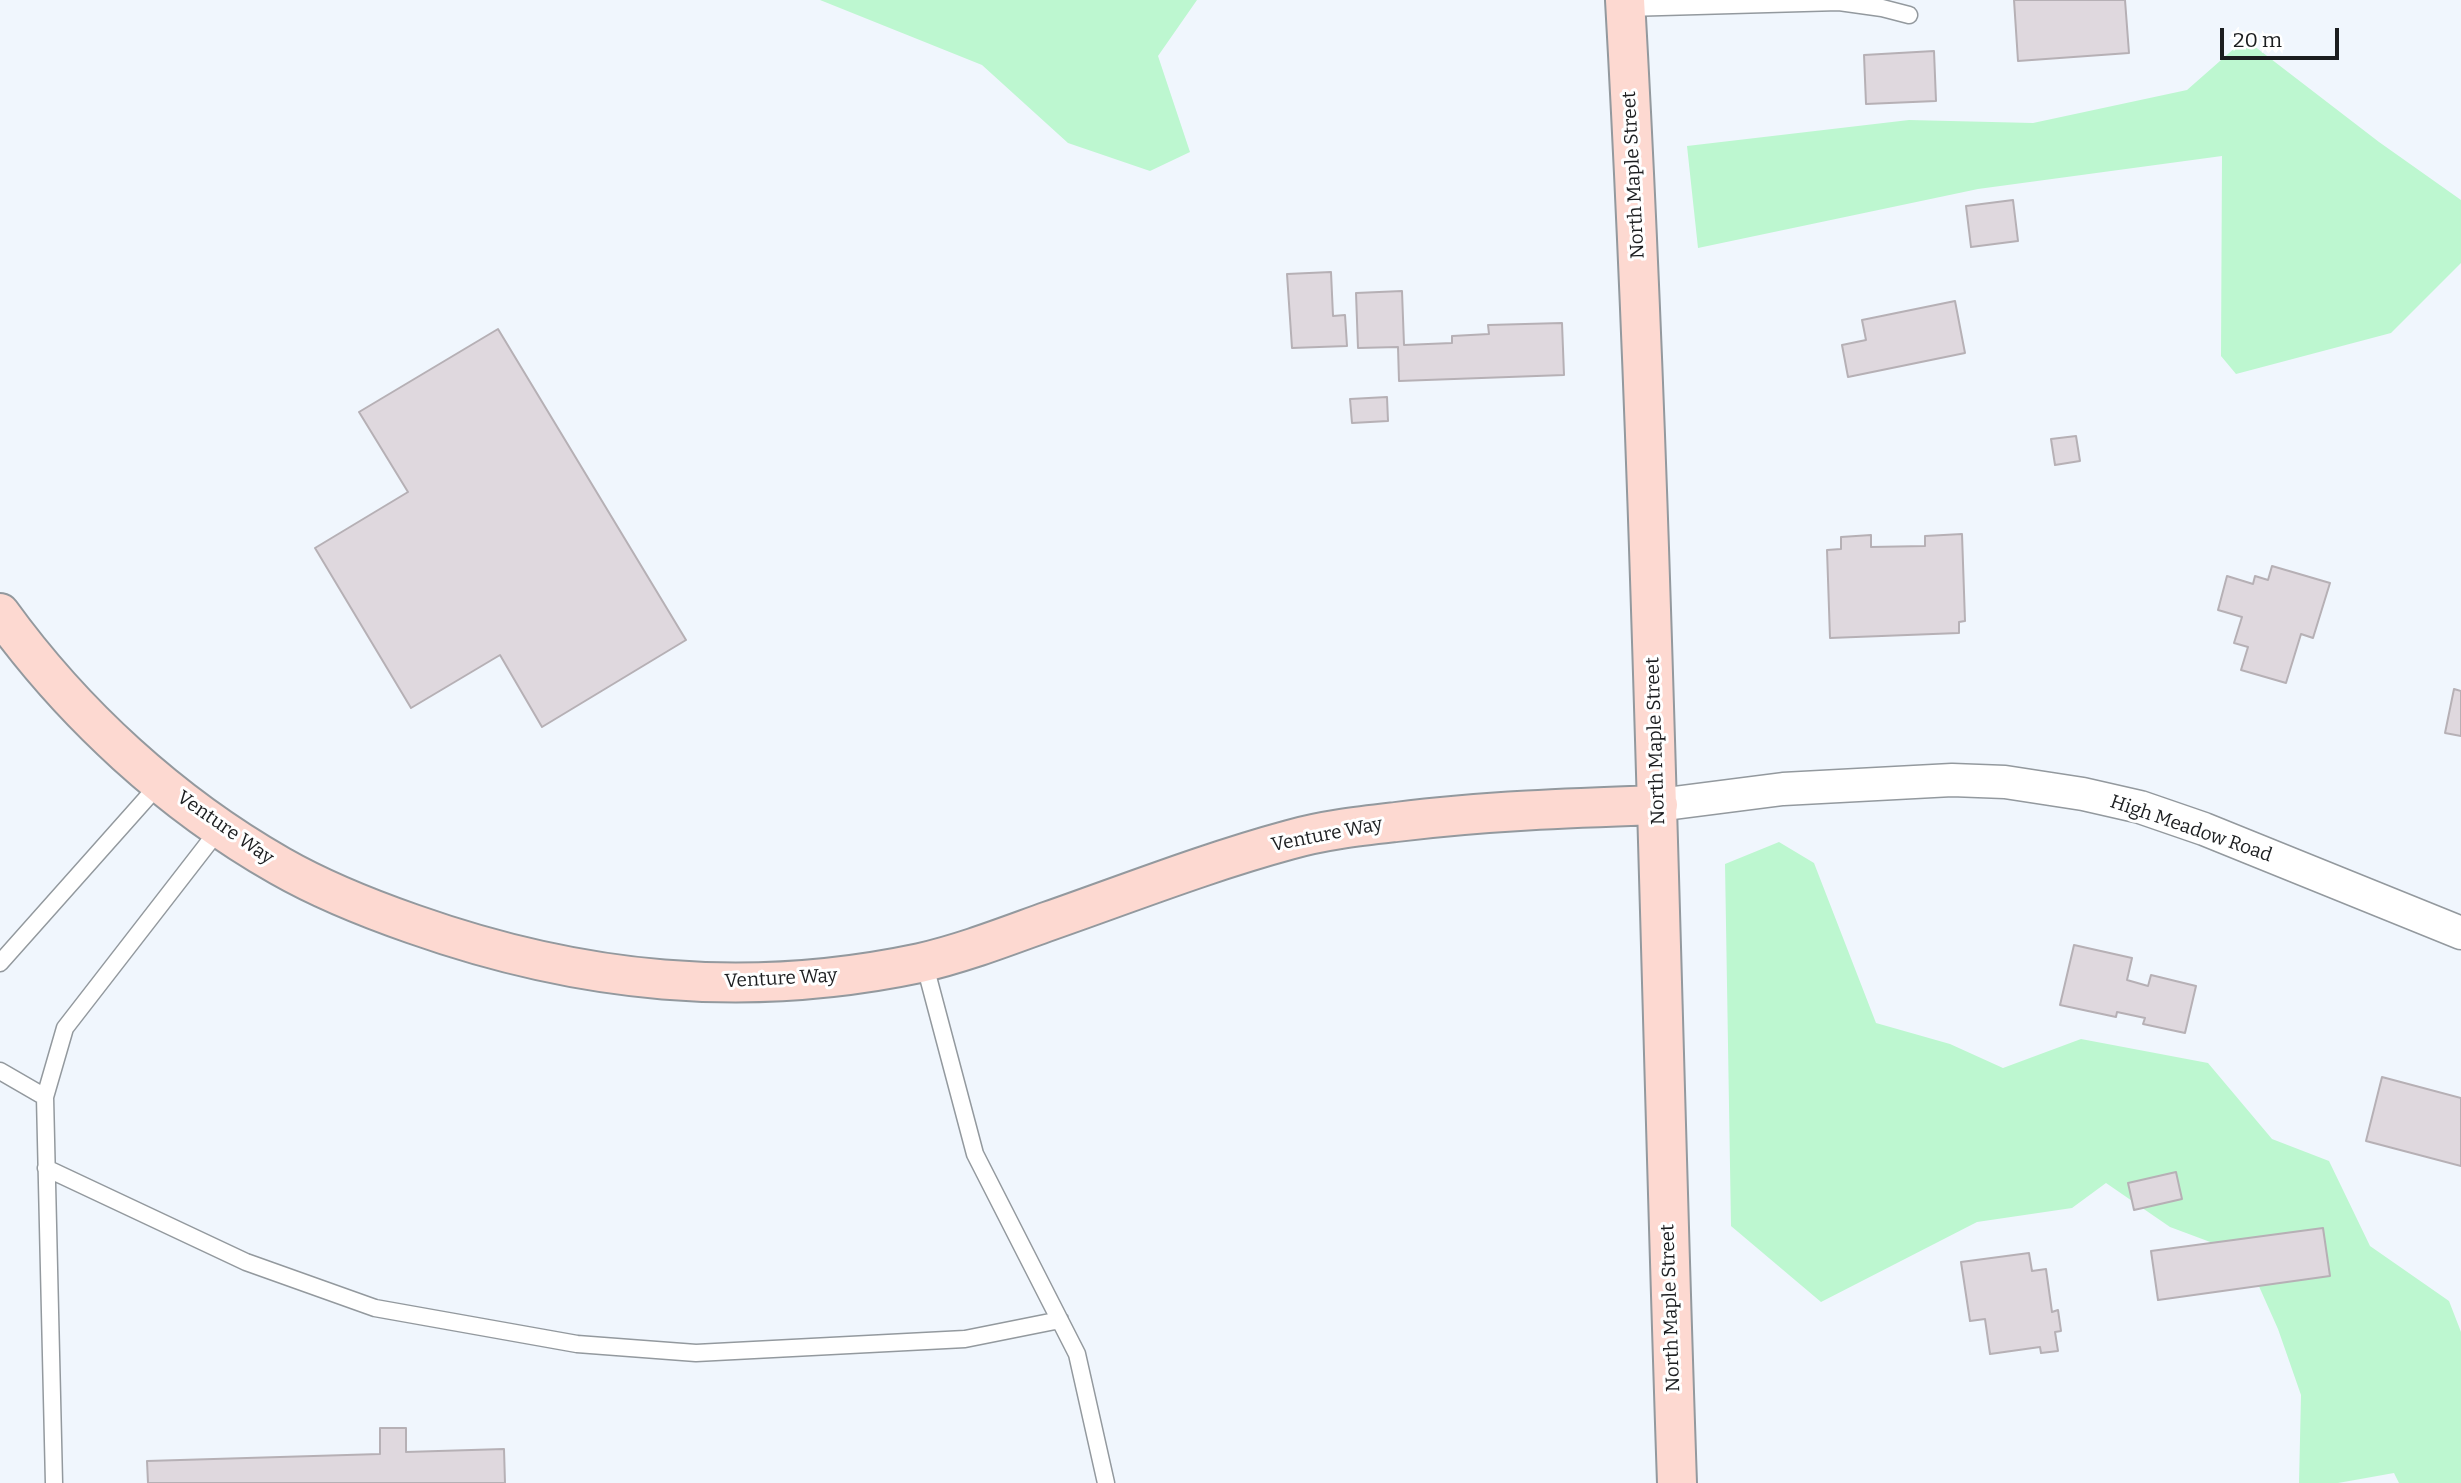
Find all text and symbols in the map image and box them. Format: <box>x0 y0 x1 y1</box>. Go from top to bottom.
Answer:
scale bar <box>2223 14 2342 58</box>
text: 20 m <box>2233 27 2282 53</box>
street label: North Maple Street <box>1618 91 1650 259</box>
street label: North Maple Street <box>1642 657 1670 825</box>
street label: Venture Way <box>172 786 278 870</box>
street label: High Meadow Road <box>2107 791 2275 867</box>
street label: Venture Way <box>1269 813 1385 857</box>
street label: Venture Way <box>724 965 838 993</box>
street label: North Maple Street <box>1657 1224 1685 1392</box>

